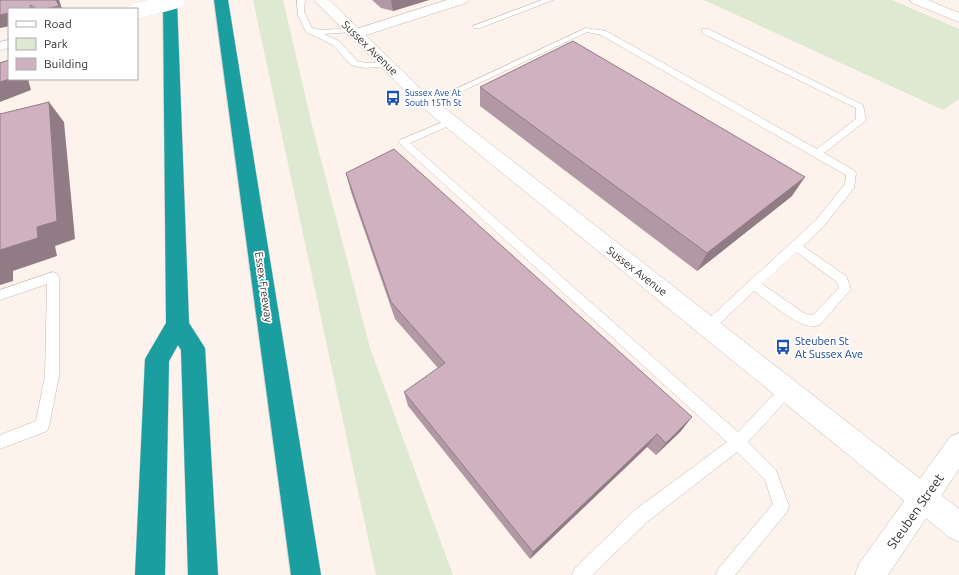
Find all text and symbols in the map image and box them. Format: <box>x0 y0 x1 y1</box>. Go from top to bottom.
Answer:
legend <box>8 8 138 80</box>
text: Road <box>44 17 72 30</box>
street label: Sussex Avenue <box>340 18 400 78</box>
text: Park <box>44 37 68 50</box>
text: Building <box>44 57 88 70</box>
place label: Sussex Ave At South 15Th St <box>405 88 462 108</box>
bus stop icon: Sussex Ave At South 15Th St <box>384 89 402 107</box>
street label: Sussex Avenue <box>605 244 669 298</box>
street label: Essex Freeway <box>253 251 275 324</box>
place label: Steuben St At Sussex Ave <box>795 335 863 360</box>
bus stop icon: Steuben St At Sussex Ave <box>774 338 792 356</box>
street label: Steuben Street <box>884 471 946 551</box>

